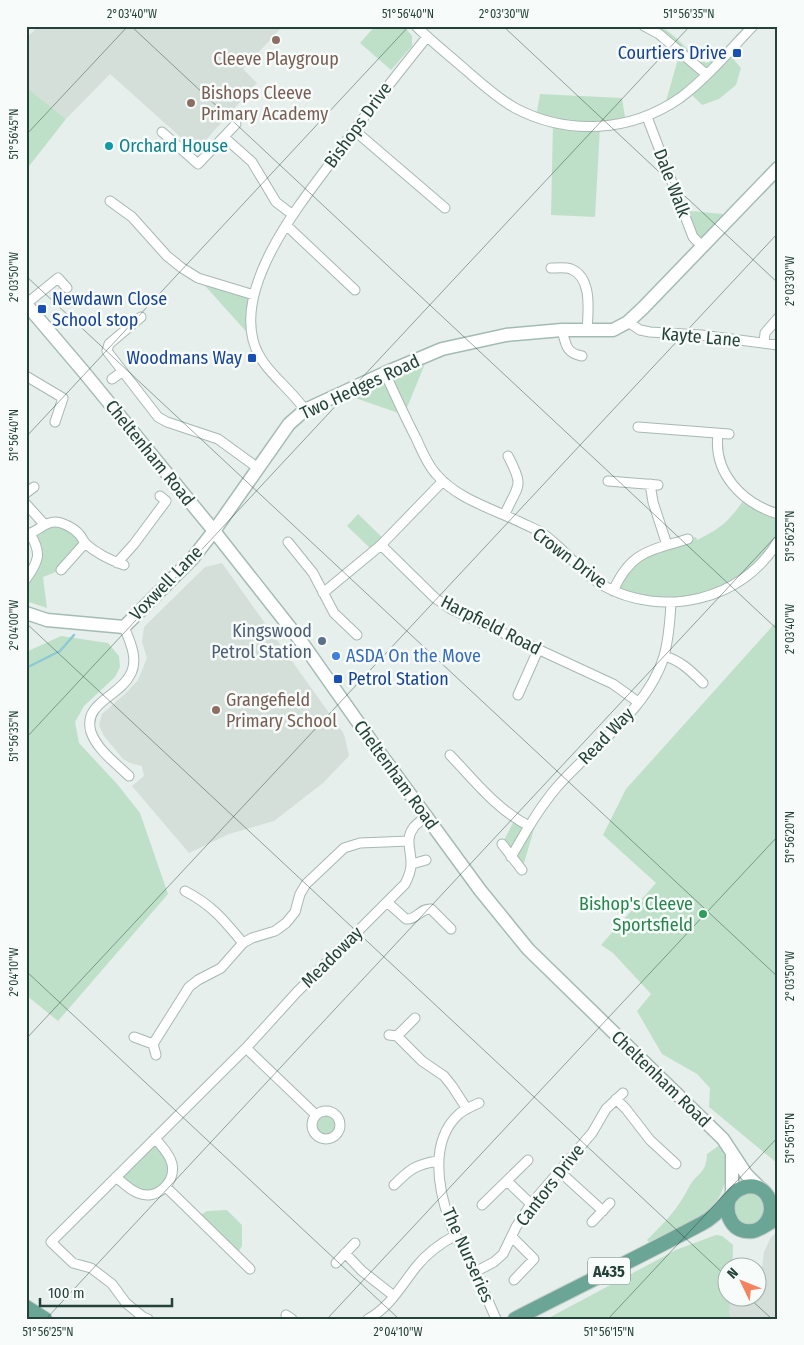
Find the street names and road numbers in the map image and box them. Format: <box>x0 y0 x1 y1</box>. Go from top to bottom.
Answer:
street label: Bishops Drive <box>320 78 397 172</box>
street label: Dale Walk <box>649 146 695 221</box>
street label: Kayte Lane <box>660 323 742 351</box>
street label: Two Hedges Road <box>297 350 423 424</box>
street label: Cheltenham Road <box>101 396 199 510</box>
street label: Crown Drive <box>528 523 612 593</box>
street label: Voxwell Lane <box>125 541 207 625</box>
street label: Harpfield Road <box>437 590 545 660</box>
street label: Read Way <box>574 703 638 769</box>
street label: Cheltenham Road <box>349 716 443 834</box>
street label: Meadoway <box>297 922 367 992</box>
street label: Cheltenham Road <box>607 1026 715 1132</box>
street label: Cantors Drive <box>511 1139 589 1231</box>
street label: The Nurseries <box>437 1204 499 1306</box>
road number: A435 <box>588 1258 630 1284</box>

